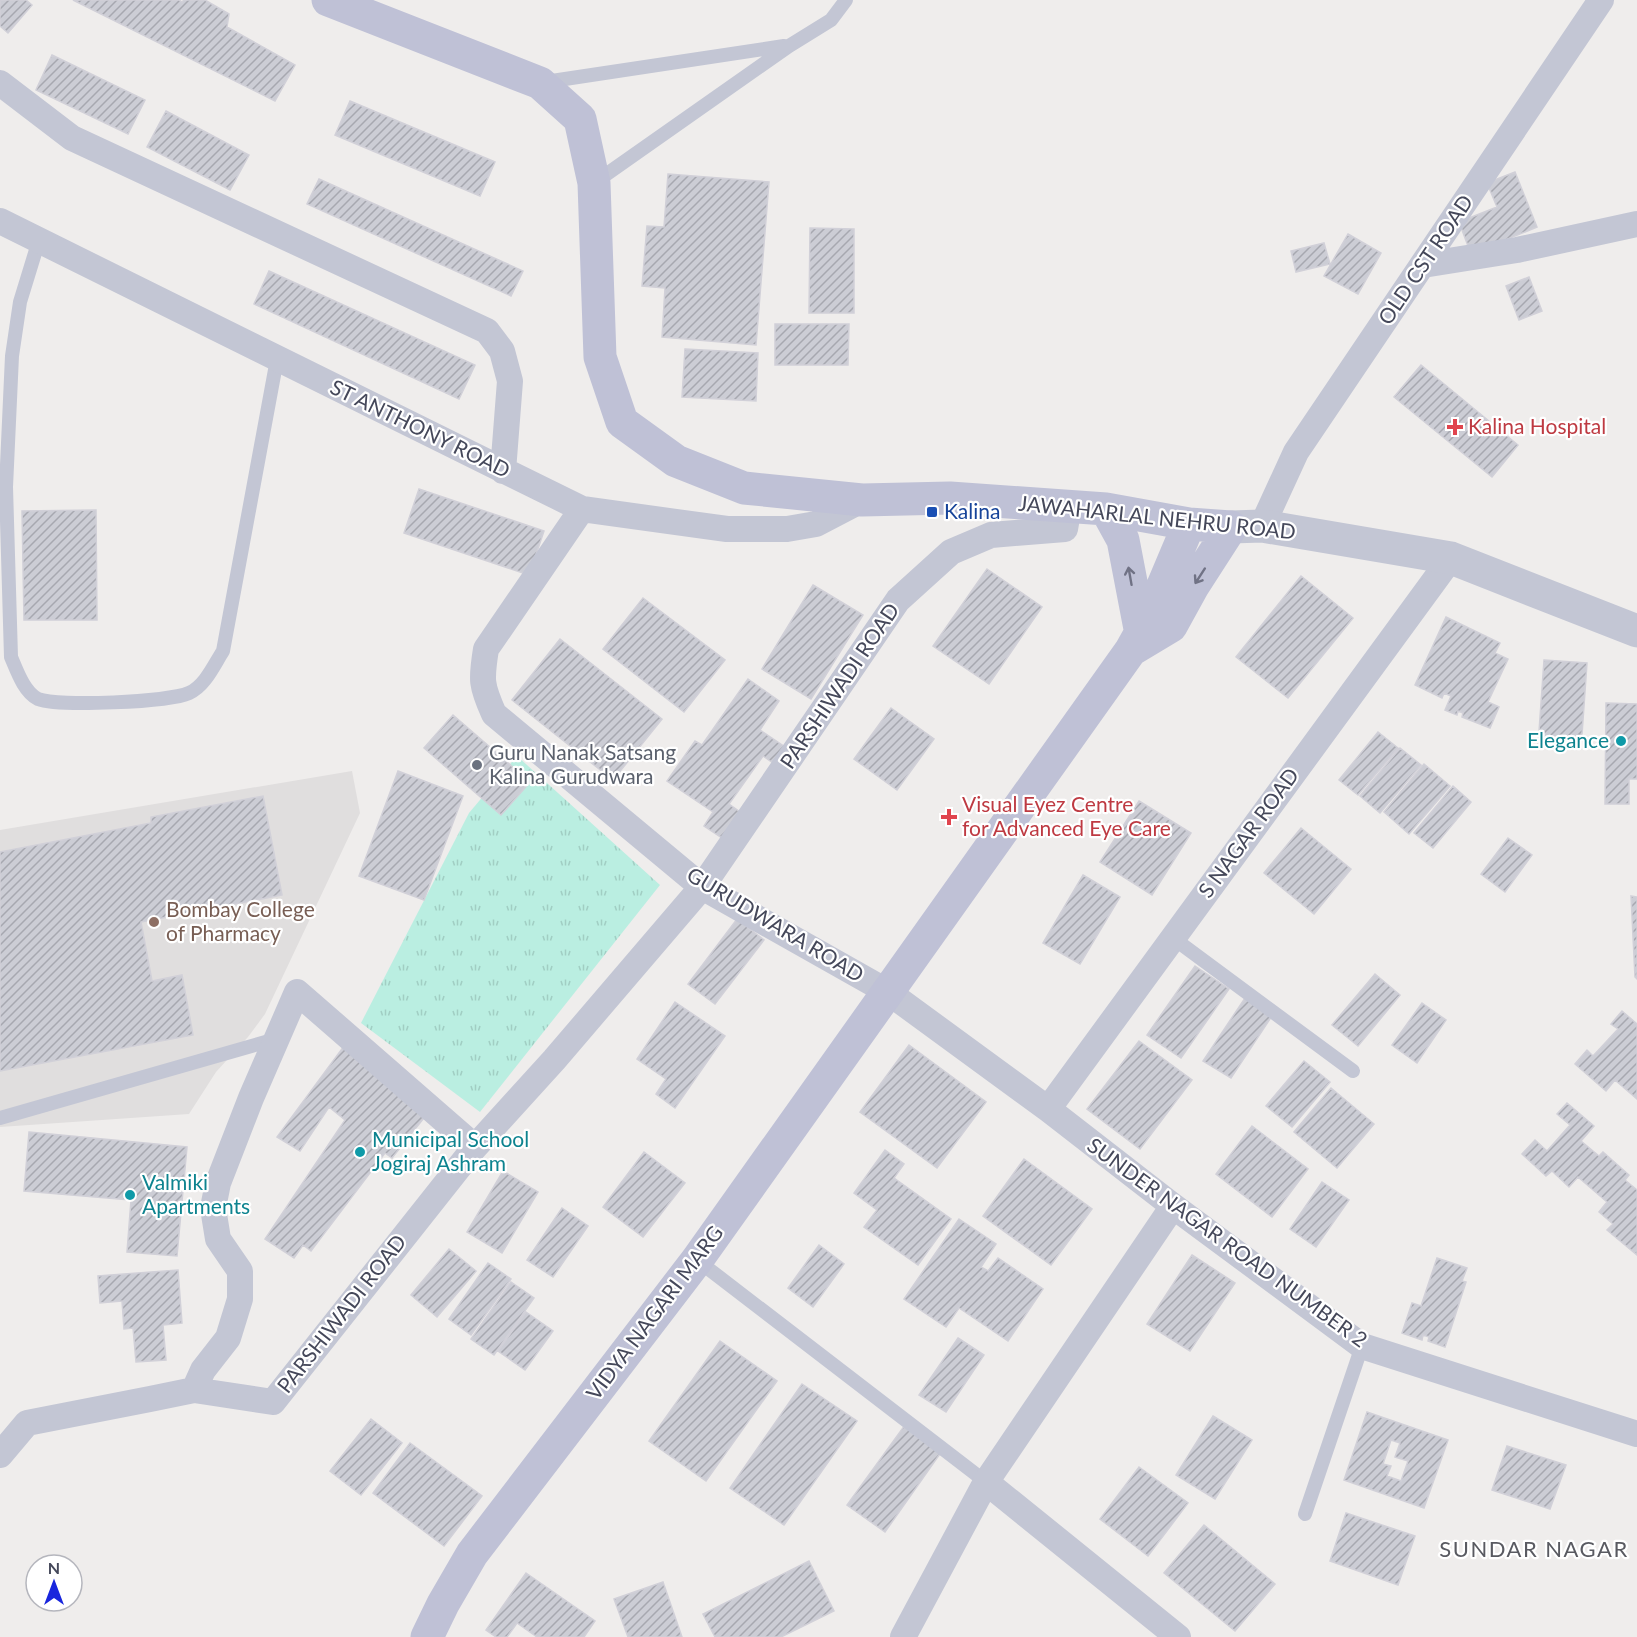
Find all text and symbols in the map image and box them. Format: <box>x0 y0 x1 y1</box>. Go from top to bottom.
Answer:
street label: OLD CST ROAD <box>1372 190 1477 329</box>
street label: ST ANTHONY ROAD <box>327 373 514 482</box>
place label: Kalina Hospital <box>1468 413 1606 438</box>
marker: Kalina Hospital <box>1446 418 1464 436</box>
street label: JAWAHARLAL NEHRU ROAD <box>1017 490 1297 544</box>
place label: Kalina <box>944 498 1000 523</box>
marker: Kalina <box>925 505 939 519</box>
one-way arrow <box>1125 567 1136 586</box>
one-way arrow <box>1193 567 1205 584</box>
street label: PARSHIWADI ROAD <box>774 598 903 773</box>
place label: Elegance <box>1527 727 1609 752</box>
marker: Elegance <box>1614 734 1628 748</box>
place label: Guru Nanak Satsang Kalina Gurudwara <box>489 739 676 788</box>
marker: Guru Nanak Satsang Kalina Gurudwara <box>470 758 484 772</box>
street label: S NAGAR ROAD <box>1192 762 1303 902</box>
place label: Visual Eyez Centre for Advanced Eye Care <box>962 791 1171 840</box>
marker: Visual Eyez Centre for Advanced Eye Care <box>940 808 958 826</box>
street label: GURUDWARA ROAD <box>683 861 869 986</box>
place label: Bombay College of Pharmacy <box>166 896 315 945</box>
marker: Bombay College of Pharmacy <box>147 915 161 929</box>
place label: Municipal School Jogiraj Ashram <box>372 1126 529 1175</box>
street label: SUNDER NAGAR ROAD NUMBER 2 <box>1083 1132 1373 1352</box>
marker: Municipal School Jogiraj Ashram <box>353 1145 367 1159</box>
place label: Valmiki Apartments <box>142 1169 250 1218</box>
marker: Valmiki Apartments <box>123 1188 137 1202</box>
street label: VIDYA NAGARI MARG <box>580 1220 727 1404</box>
street label: PARSHIWADI ROAD <box>271 1229 410 1397</box>
district label: SUNDAR NAGAR <box>1439 1535 1629 1562</box>
north arrow <box>24 1553 84 1613</box>
text: N <box>48 1558 60 1577</box>

